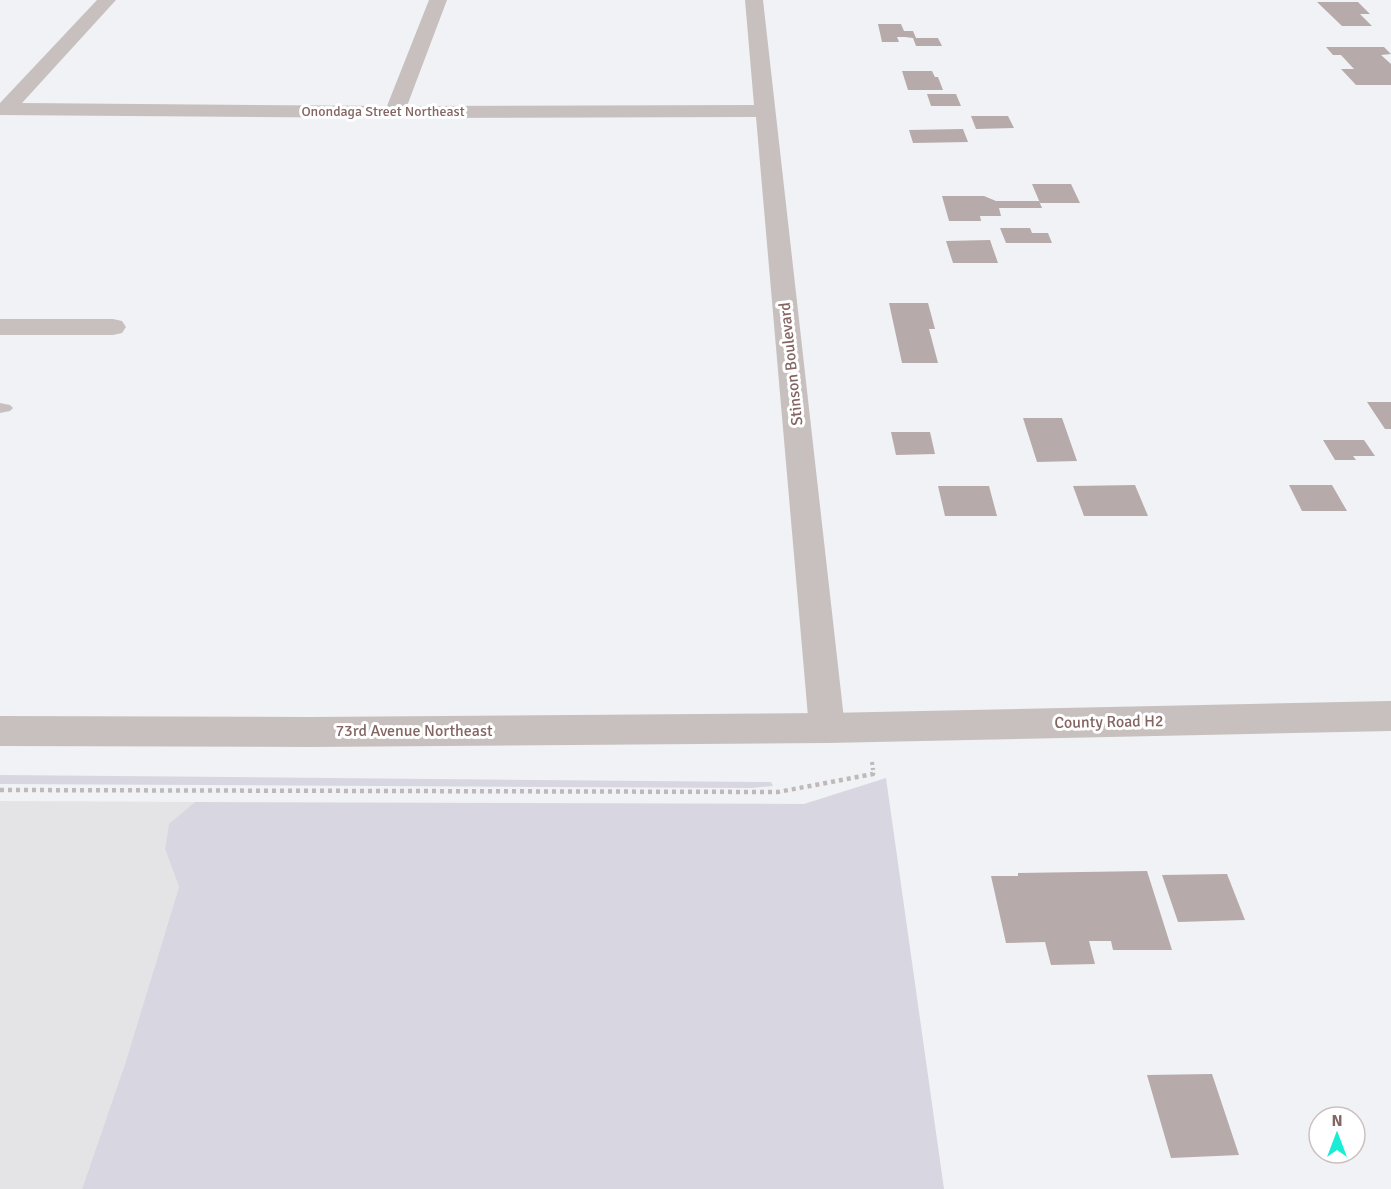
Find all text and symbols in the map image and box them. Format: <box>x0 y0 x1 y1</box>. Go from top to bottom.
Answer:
street label: Onondaga Street Northeast <box>301 103 465 120</box>
street label: Stinson Boulevard <box>775 301 807 427</box>
street label: County Road H2 <box>1054 711 1164 733</box>
street label: 73rd Avenue Northeast <box>335 721 493 741</box>
north arrow <box>1307 1105 1367 1165</box>
text: N <box>1331 1111 1343 1131</box>

